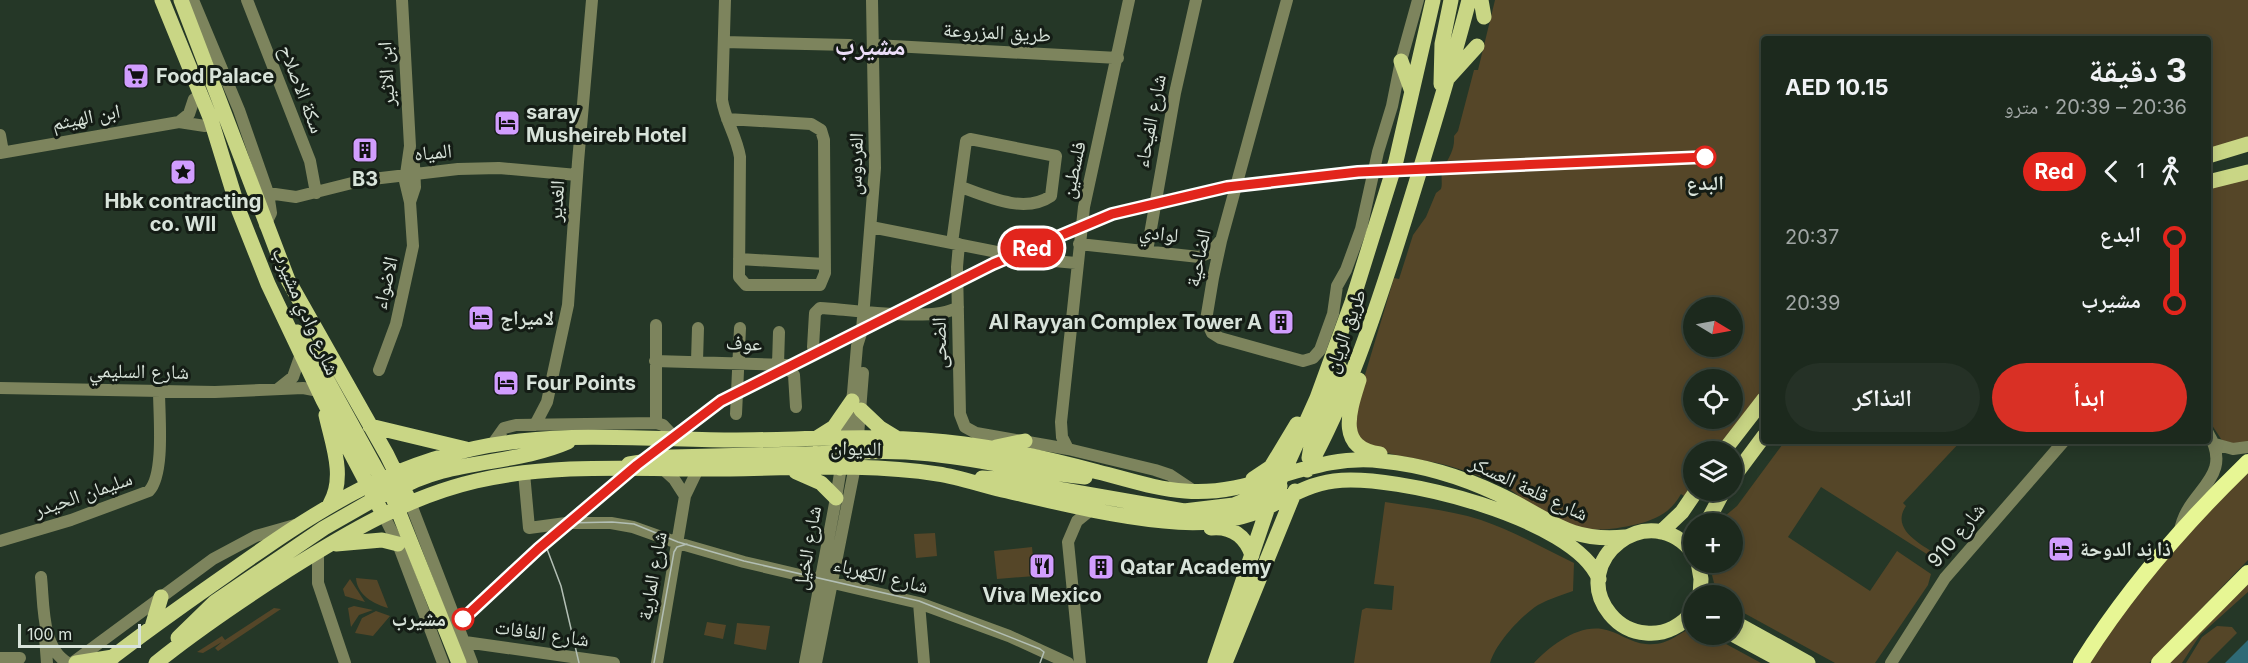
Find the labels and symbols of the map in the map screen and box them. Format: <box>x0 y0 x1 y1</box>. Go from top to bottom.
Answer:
street label: طريق المزروعة <box>942 17 1052 47</box>
district label: مشيرب <box>834 30 906 61</box>
street label: سكة الاصلاح <box>273 41 330 137</box>
street label: ابن الاثير <box>372 41 400 108</box>
supermarket icon: Food Palace <box>121 61 151 91</box>
place label: Food Palace <box>156 64 274 88</box>
street label: شارع الفيحاء <box>1129 72 1172 170</box>
street label: ابن الهيثم <box>50 99 123 137</box>
place label: saray Musheireb Hotel <box>526 100 687 147</box>
hotel icon: saray Musheireb Hotel <box>492 108 522 138</box>
street label: الفردوس <box>842 132 868 196</box>
building icon: B3 <box>350 135 380 165</box>
street label: المياه <box>413 138 453 166</box>
street label: فلسطين <box>1055 139 1091 201</box>
marker: البدع <box>1694 146 1716 168</box>
place icon: Hbk contracting co. Wll <box>168 157 198 187</box>
place label: B3 <box>352 167 378 191</box>
place label: البدع <box>1686 171 1724 196</box>
street label: الغدير <box>543 179 569 224</box>
place label: Hbk contracting co. Wll <box>105 189 261 236</box>
street label: لوادي <box>1138 219 1180 251</box>
street label: الضاحية <box>1180 227 1216 289</box>
line badge: Red <box>998 228 1066 268</box>
street label: شارع وادي مشيرب <box>263 243 345 380</box>
street label: الاضواء <box>367 254 403 312</box>
street label: طريق الريان <box>1319 286 1371 376</box>
north arrow <box>1683 297 1743 357</box>
hotel icon: لاميراج <box>466 303 496 333</box>
place label: لاميراج <box>500 306 554 331</box>
building icon: Al Rayyan Complex Tower A <box>1266 307 1296 337</box>
place label: Al Rayyan Complex Tower A <box>988 310 1262 334</box>
street label: الضحى <box>927 317 951 369</box>
street label: عوف <box>725 330 763 356</box>
street label: شارع السليمي <box>89 358 189 388</box>
hotel icon: Four Points <box>491 368 521 398</box>
place label: Four Points <box>526 371 636 395</box>
street label: الديوان <box>830 435 882 461</box>
street label: شارع قلعة العسكر <box>1465 450 1592 527</box>
street label: سليمان الحيدر <box>30 466 135 522</box>
street label: شارع 910 <box>1922 498 1991 573</box>
street label: شارع الخيل <box>788 504 827 592</box>
street label: شارع المارية <box>632 530 673 622</box>
hotel icon: ذا نِد الدوحة <box>2046 534 2076 564</box>
place label: ذا نِد الدوحة <box>2080 537 2171 561</box>
restaurant icon: Viva Mexico <box>1027 551 1057 581</box>
street label: شارع الكهرباء <box>831 552 931 599</box>
building icon: Qatar Academy <box>1086 552 1116 582</box>
place label: Qatar Academy <box>1120 555 1272 579</box>
place label: Viva Mexico <box>982 583 1102 607</box>
place label: مشيرب <box>391 607 446 631</box>
marker: مشيرب <box>452 608 474 630</box>
street label: شارع الغافات <box>493 615 591 652</box>
scale bar <box>18 621 141 648</box>

